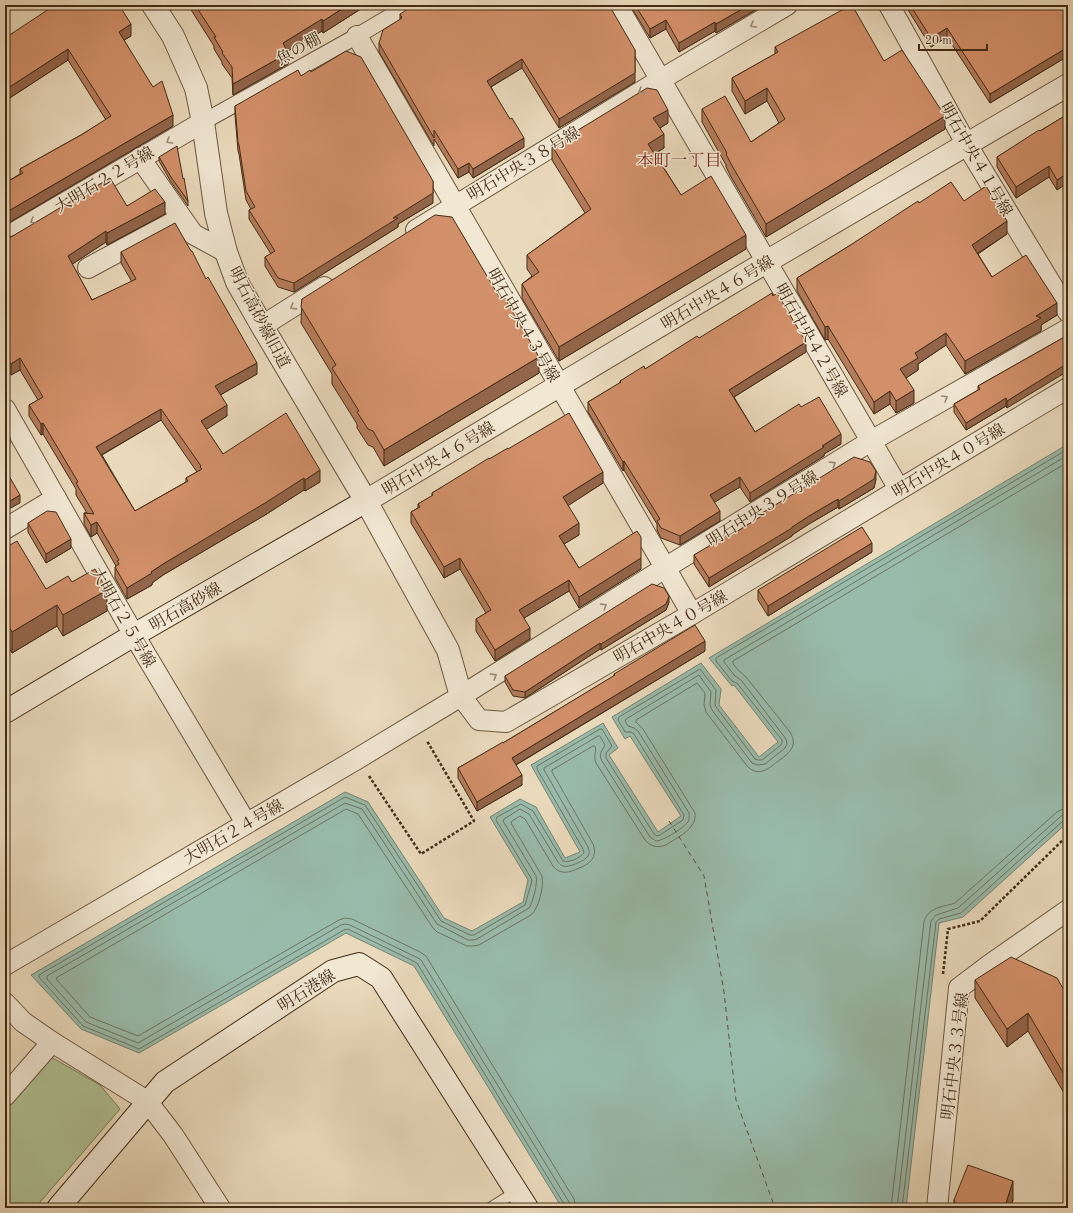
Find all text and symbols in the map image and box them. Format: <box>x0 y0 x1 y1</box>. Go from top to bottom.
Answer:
one-way arrow <box>750 20 757 27</box>
scale bar <box>919 26 987 52</box>
street label: 魚の棚 <box>273 29 324 68</box>
text: 20 m <box>925 35 952 47</box>
one-way arrow <box>638 86 645 93</box>
street label: 明石中央４１号線 <box>936 100 1016 219</box>
street label: 明石中央３８号線 <box>464 123 583 205</box>
one-way arrow <box>166 136 173 144</box>
street label: 大明石２２号線 <box>52 143 157 216</box>
district label: 本町一丁目 <box>637 151 722 170</box>
one-way arrow <box>30 217 37 224</box>
street label: 明石中央４６号線 <box>658 252 777 334</box>
street label: 明石高砂線旧道 <box>225 264 293 371</box>
street label: 明石中央４３号線 <box>483 266 563 385</box>
street label: 明石中央４２号線 <box>771 281 851 400</box>
one-way arrow <box>290 302 297 309</box>
one-way arrow <box>941 396 949 403</box>
street label: 明石中央４６号線 <box>379 418 498 500</box>
street label: 明石中央４０号線 <box>889 420 1008 502</box>
one-way arrow <box>829 461 836 469</box>
street label: 明石中央３９号線 <box>703 467 822 550</box>
street label: 大明石２５号線 <box>87 564 159 671</box>
street label: 明石高砂線 <box>146 579 225 635</box>
street label: 明石中央４０号線 <box>611 587 730 667</box>
one-way arrow <box>600 604 607 611</box>
one-way arrow <box>490 673 497 680</box>
street label: 大明石２４号線 <box>180 796 287 868</box>
street label: 明石港線 <box>275 966 338 1015</box>
street label: 明石中央３３号線 <box>938 991 972 1121</box>

